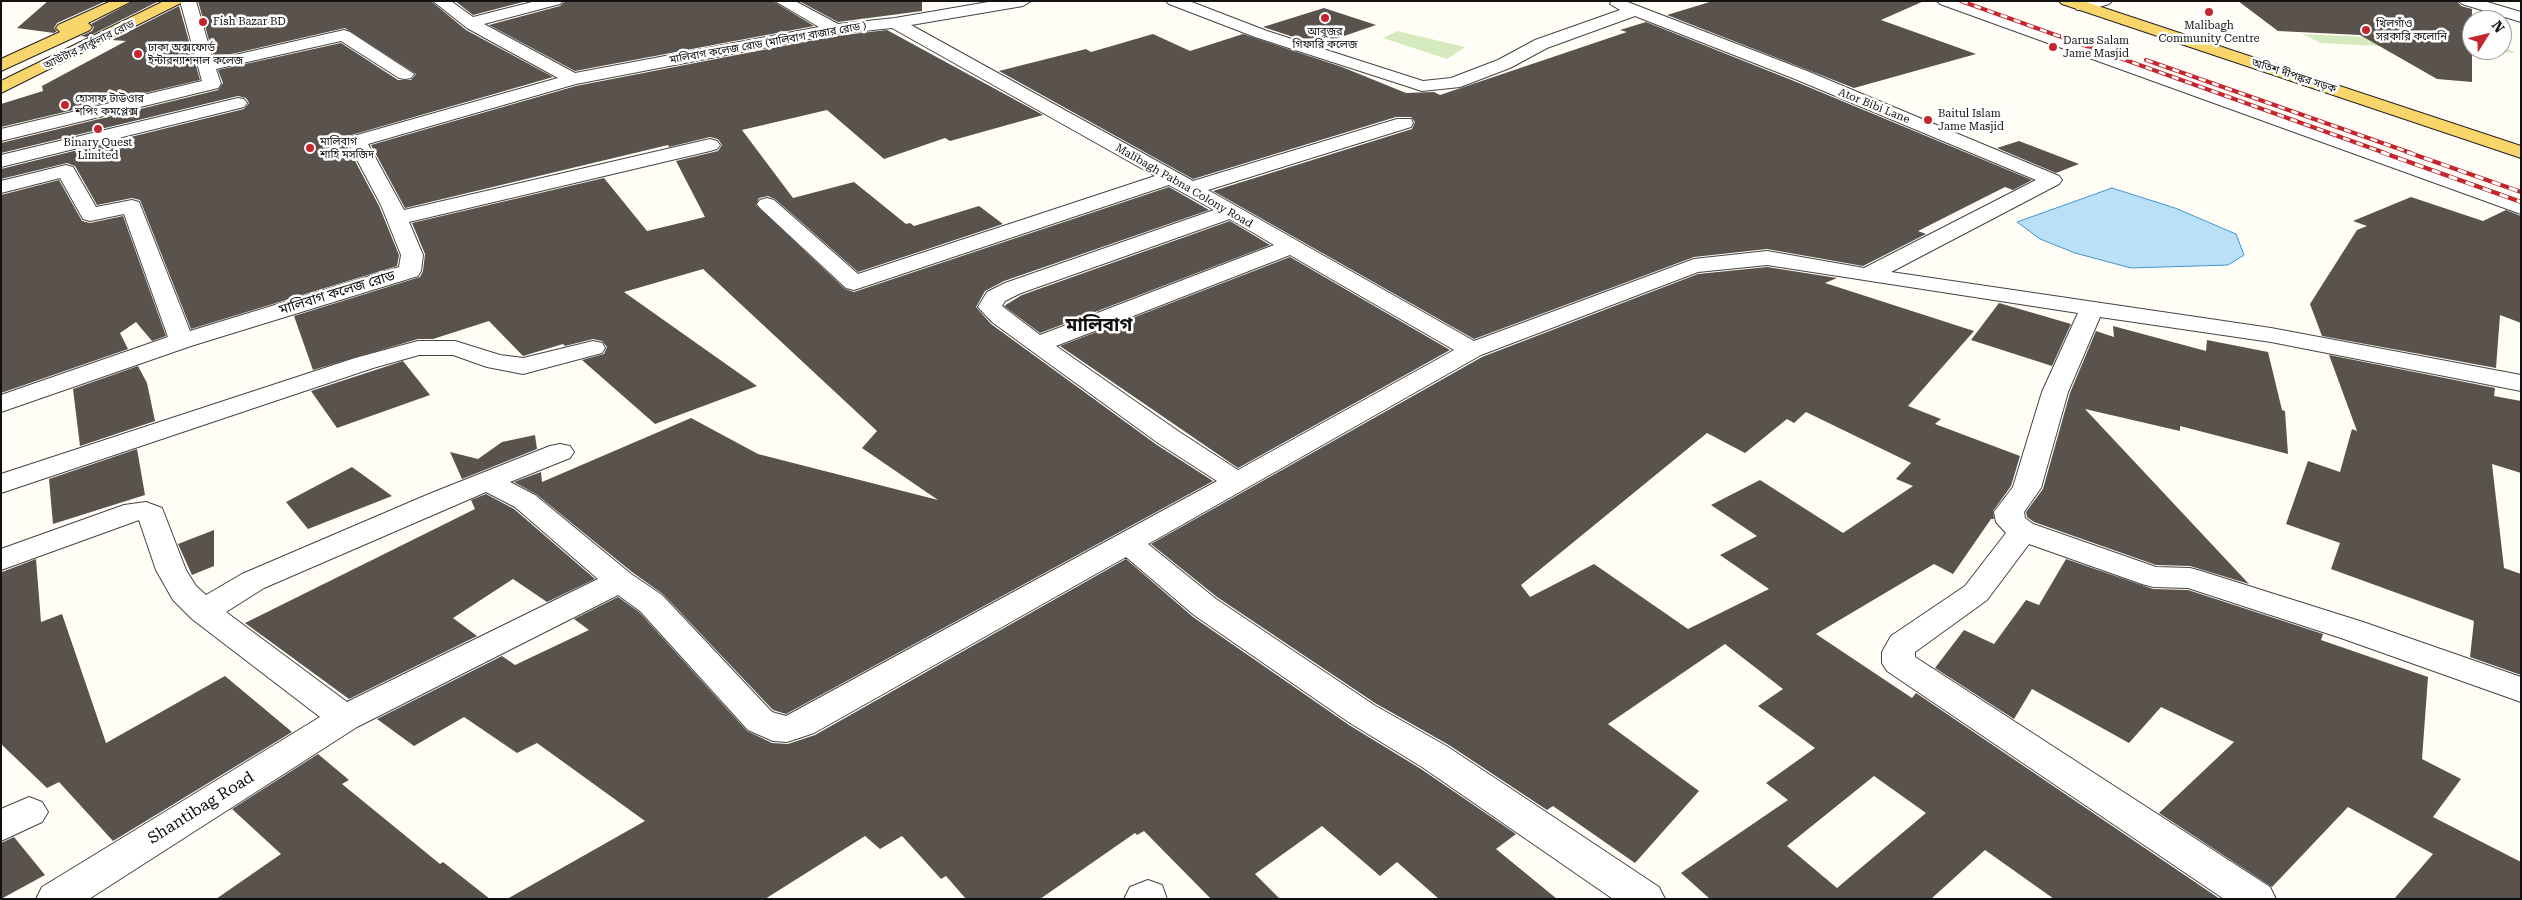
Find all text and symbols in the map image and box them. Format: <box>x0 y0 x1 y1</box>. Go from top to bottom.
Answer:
marker: Malibagh Community Centre <box>2203 6 2215 18</box>
north arrow <box>2462 10 2512 60</box>
marker: আবুজর গিফারি কলেজ <box>1319 12 1331 24</box>
place label: Fish Bazar BD <box>213 15 286 29</box>
marker: Fish Bazar BD <box>197 16 209 28</box>
street label: আউটার সার্কুলার রোড <box>42 17 136 73</box>
place label: খিলগাঁও সরকারি কলোনি <box>2376 17 2447 43</box>
text: N <box>2489 18 2508 36</box>
street label: মালিবাগ কলেজ রোড (মালিবাগ বাজার রোড ) <box>669 19 867 67</box>
place label: Malibagh Community Centre <box>2158 19 2260 45</box>
marker: খিলগাঁও সরকারি কলোনি <box>2360 24 2372 36</box>
place label: আবুজর গিফারি কলেজ <box>1293 25 1357 51</box>
place label: Darus Salam Jame Masjid <box>2063 34 2129 60</box>
place label: ঢাকা অক্সফোর্ড ইন্টারন্যাশনাল কলেজ <box>148 41 243 67</box>
marker: Darus Salam Jame Masjid <box>2047 41 2059 53</box>
marker: ঢাকা অক্সফোর্ড ইন্টারন্যাশনাল কলেজ <box>132 48 144 60</box>
street label: অতিশ দীপঙ্কর সড়ক <box>2250 56 2338 96</box>
street label: Ator Bibi Lane <box>1836 86 1912 126</box>
place label: হোসাফ টাউওার শপিং কমপ্লেক্স <box>75 92 144 118</box>
marker: হোসাফ টাউওার শপিং কমপ্লেক্স <box>59 99 71 111</box>
place label: Baitul Islam Jame Masjid <box>1938 107 2004 133</box>
marker: Baitul Islam Jame Masjid <box>1922 114 1934 126</box>
marker: Binary Quest Limited <box>92 123 104 135</box>
place label: মালিবাগ শাহি মসজিদ <box>320 135 374 161</box>
place label: Binary Quest Limited <box>64 136 132 162</box>
street label: Malibagh Pabna Colony Road <box>1113 141 1255 231</box>
marker: মালিবাগ শাহি মসজিদ <box>304 142 316 154</box>
street label: মালিবাগ কলেজ রোড <box>277 267 397 319</box>
district label: মালিবাগ <box>1066 314 1132 336</box>
street label: Shantibag Road <box>144 768 258 848</box>

